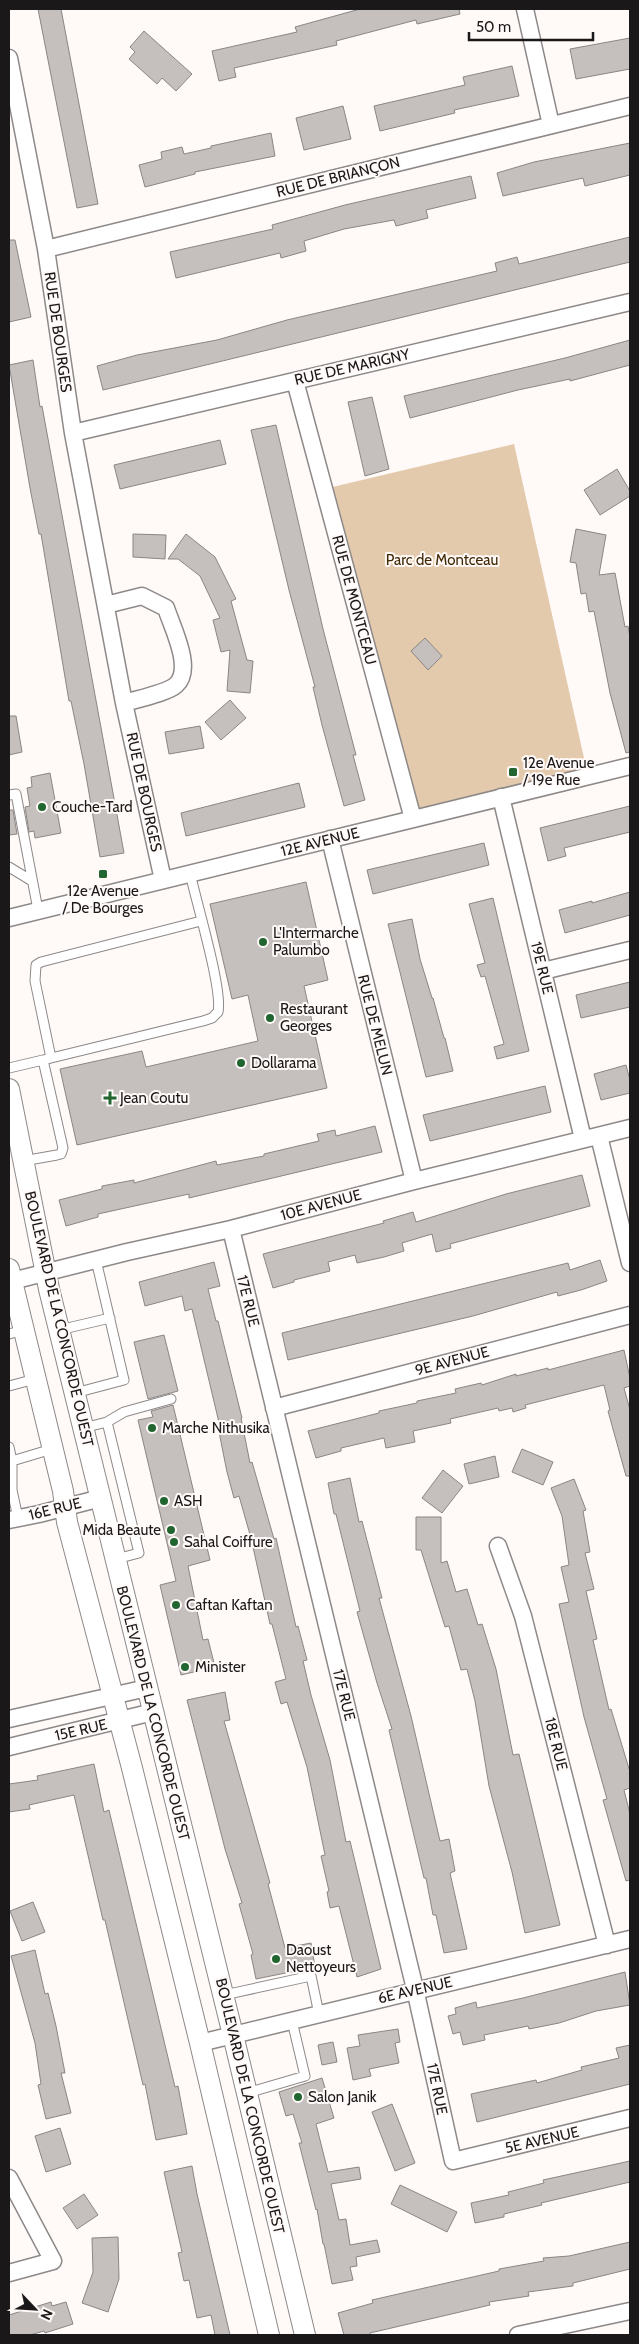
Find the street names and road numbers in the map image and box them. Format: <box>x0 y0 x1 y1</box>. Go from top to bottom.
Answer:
street label: RUE DE BRIANÇON <box>274 153 402 201</box>
street label: RUE DE BOURGES <box>41 270 75 394</box>
street label: RUE DE MARIGNY <box>293 345 412 389</box>
street label: RUE DE MONTCEAU <box>328 533 380 667</box>
street label: RUE DE BOURGES <box>123 731 166 854</box>
street label: 12E AVENUE <box>279 824 361 860</box>
street label: 19E RUE <box>527 940 557 996</box>
street label: RUE DE MELUN <box>354 973 396 1077</box>
street label: 10E AVENUE <box>279 1186 363 1224</box>
street label: BOULEVARD DE LA CONCORDE OUEST <box>21 1189 97 1449</box>
street label: 17E RUE <box>233 1273 263 1329</box>
street label: 9E AVENUE <box>413 1342 491 1380</box>
street label: 16E RUE <box>27 1494 83 1524</box>
street label: BOULEVARD DE LA CONCORDE OUEST <box>113 1584 193 1842</box>
street label: 17E RUE <box>329 1667 359 1723</box>
street label: 15E RUE <box>53 1715 109 1745</box>
street label: 18E RUE <box>541 1716 571 1772</box>
street label: 6E AVENUE <box>376 1973 454 2007</box>
street label: BOULEVARD DE LA CONCORDE OUEST <box>212 1976 288 2236</box>
street label: 17E RUE <box>423 2062 451 2116</box>
street label: 5E AVENUE <box>503 2123 581 2157</box>

